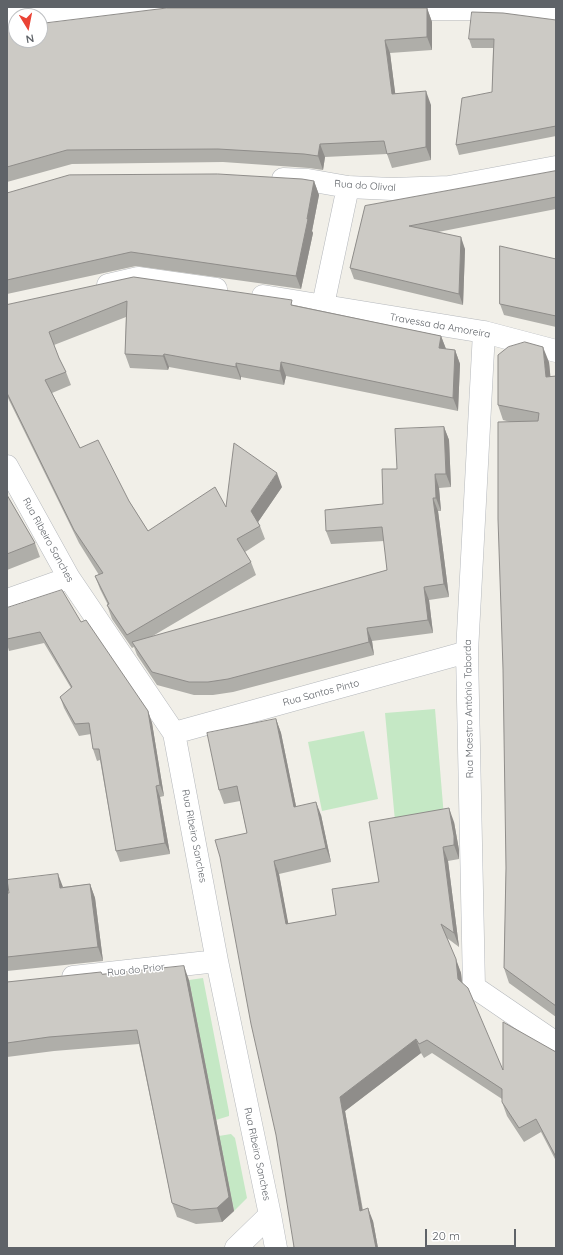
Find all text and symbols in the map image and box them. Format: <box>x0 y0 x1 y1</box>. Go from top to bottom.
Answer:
north arrow <box>8 8 48 48</box>
text: N <box>25 31 35 46</box>
street label: Rua do Olival <box>334 178 396 194</box>
street label: Travessa da Amoreira <box>389 311 491 341</box>
street label: Rua Ribeiro Sanches <box>20 496 76 584</box>
street label: Rua Maestro António Taborda <box>462 639 476 779</box>
street label: Rua Santos Pinto <box>281 677 361 709</box>
street label: Rua Ribeiro Sanches <box>179 788 209 884</box>
street label: Rua do Prior <box>107 961 165 979</box>
street label: Rua Ribeiro Sanches <box>241 1106 273 1202</box>
scale bar <box>427 1221 518 1247</box>
text: 20 m <box>432 1228 460 1243</box>

